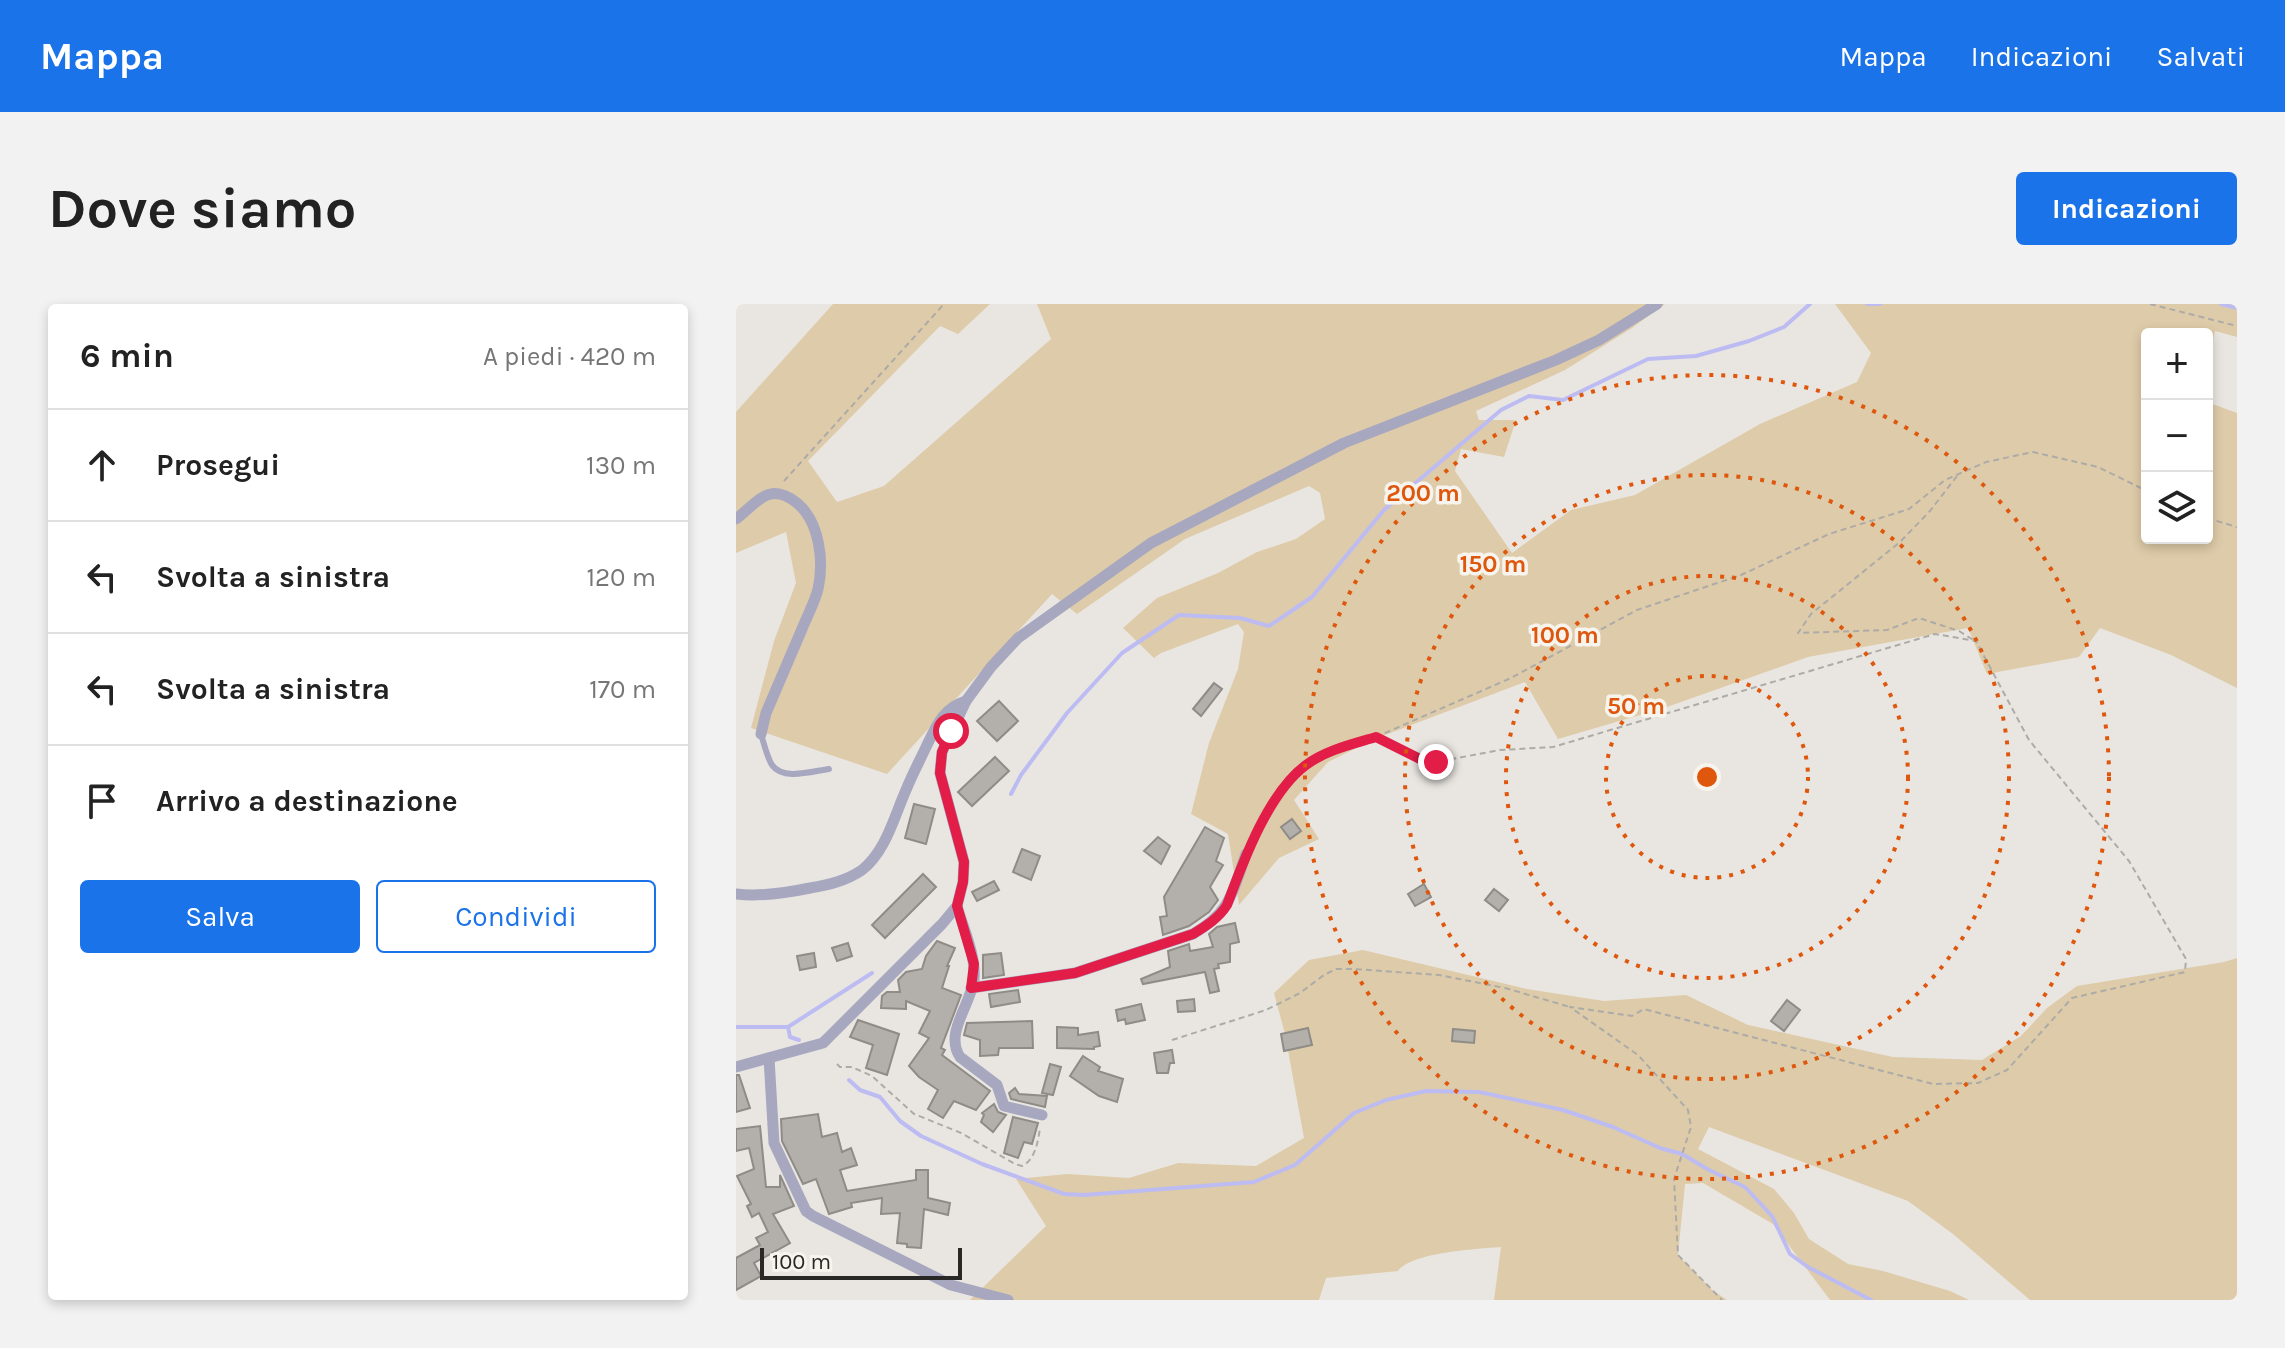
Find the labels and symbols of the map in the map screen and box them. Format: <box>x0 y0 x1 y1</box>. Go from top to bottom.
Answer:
text: 200 m <box>1386 479 1460 507</box>
text: 150 m <box>1460 550 1526 578</box>
text: 100 m <box>1531 621 1599 649</box>
text: 50 m <box>1607 692 1665 720</box>
route start <box>933 713 969 749</box>
route end <box>1418 744 1454 780</box>
centre of rings <box>1693 763 1721 791</box>
scale bar <box>760 1244 962 1280</box>

